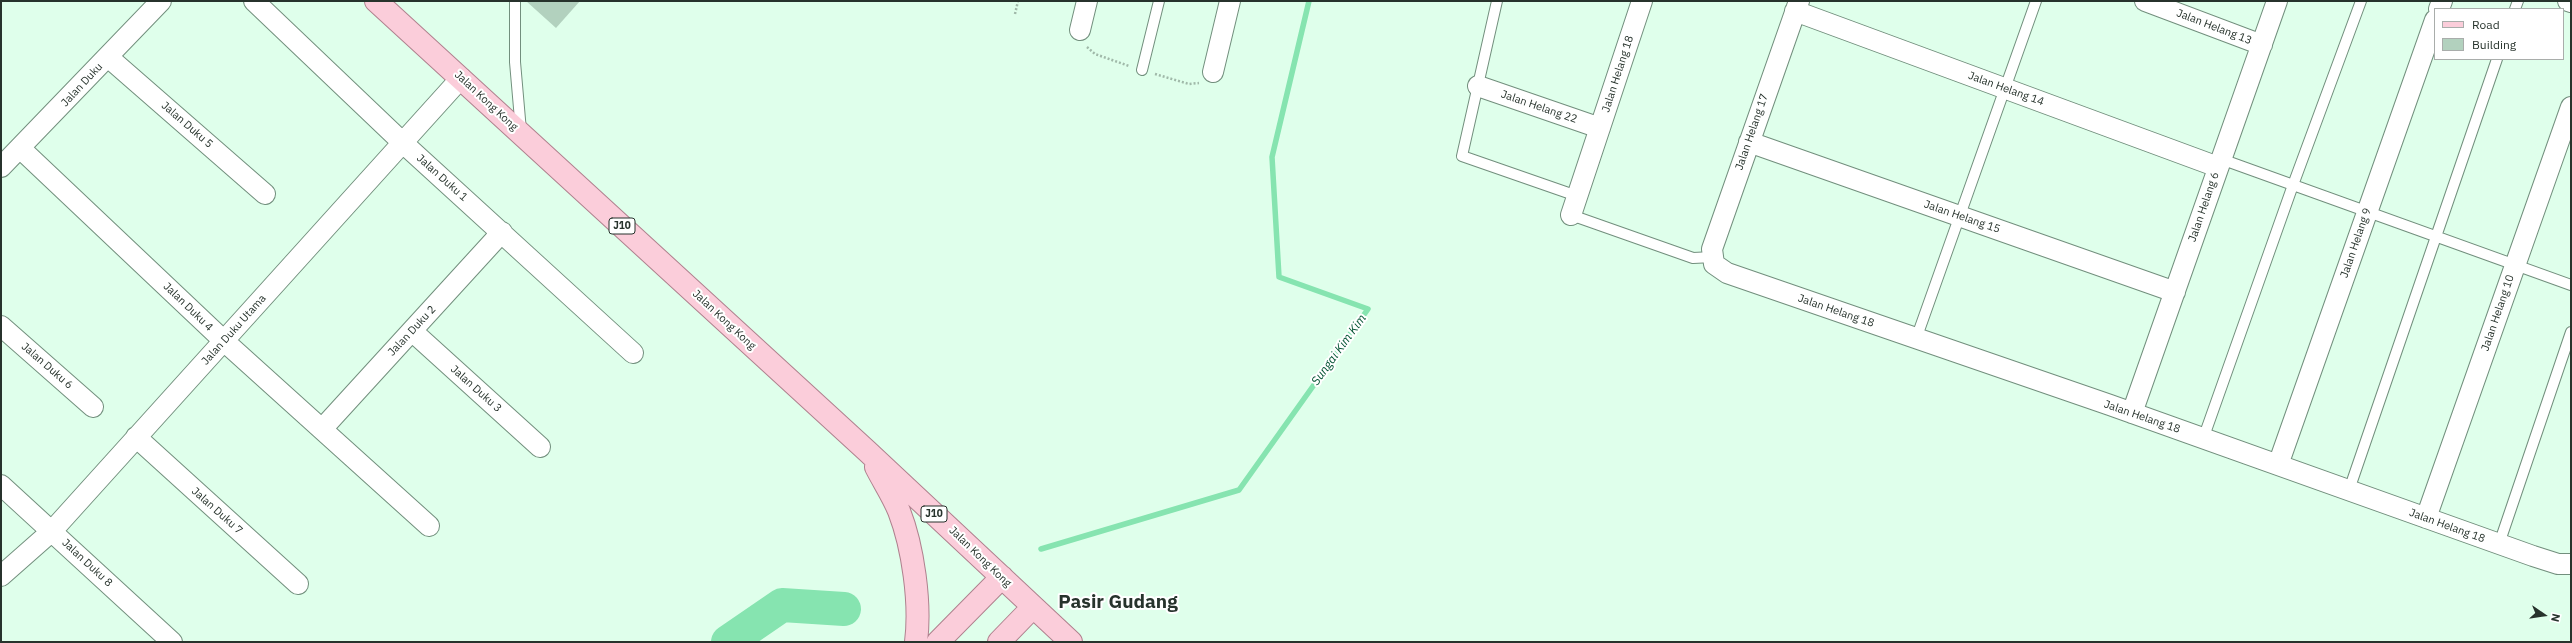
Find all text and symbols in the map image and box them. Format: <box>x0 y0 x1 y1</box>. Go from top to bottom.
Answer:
street label: Jalan Helang 13 <box>2174 7 2254 47</box>
legend <box>2434 8 2564 60</box>
text: Road <box>2472 17 2500 32</box>
street label: Jalan Helang 18 <box>1599 34 1637 114</box>
text: Building <box>2472 37 2516 52</box>
street label: Jalan Duku <box>59 60 105 110</box>
street label: Jalan Kong Kong <box>452 68 520 134</box>
street label: Jalan Helang 14 <box>1966 69 2046 109</box>
street label: Jalan Helang 22 <box>1499 88 1579 126</box>
street label: Jalan Helang 17 <box>1733 92 1771 172</box>
street label: Jalan Duku 5 <box>159 99 215 151</box>
street label: Jalan Duku 1 <box>414 152 470 204</box>
street label: Jalan Helang 6 <box>2186 170 2222 244</box>
street label: Jalan Helang 15 <box>1922 198 2002 236</box>
street label: Jalan Helang 9 <box>2338 206 2374 280</box>
road number: J10 <box>609 218 635 234</box>
street label: Jalan Helang 10 <box>2479 273 2517 353</box>
street label: Jalan Duku 4 <box>160 280 216 334</box>
street label: Jalan Kong Kong <box>690 287 758 353</box>
street label: Jalan Duku Utama <box>199 292 269 368</box>
street label: Jalan Helang 18 <box>1796 292 1876 330</box>
street label: Jalan Duku 2 <box>385 303 439 359</box>
water label: Sungai Kim Kim <box>1309 312 1369 388</box>
street label: Jalan Duku 6 <box>19 340 75 392</box>
street label: Jalan Duku 3 <box>448 363 504 415</box>
street label: Jalan Helang 18 <box>2102 398 2182 436</box>
street label: Jalan Duku 7 <box>189 485 245 537</box>
road number: J10 <box>921 506 947 522</box>
street label: Jalan Helang 18 <box>2407 506 2487 546</box>
street label: Jalan Kong Kong <box>946 524 1014 590</box>
street label: Jalan Duku 8 <box>59 536 115 590</box>
district label: Pasir Gudang <box>1058 592 1178 614</box>
north arrow <box>2524 595 2564 635</box>
text: N <box>2548 612 2563 623</box>

